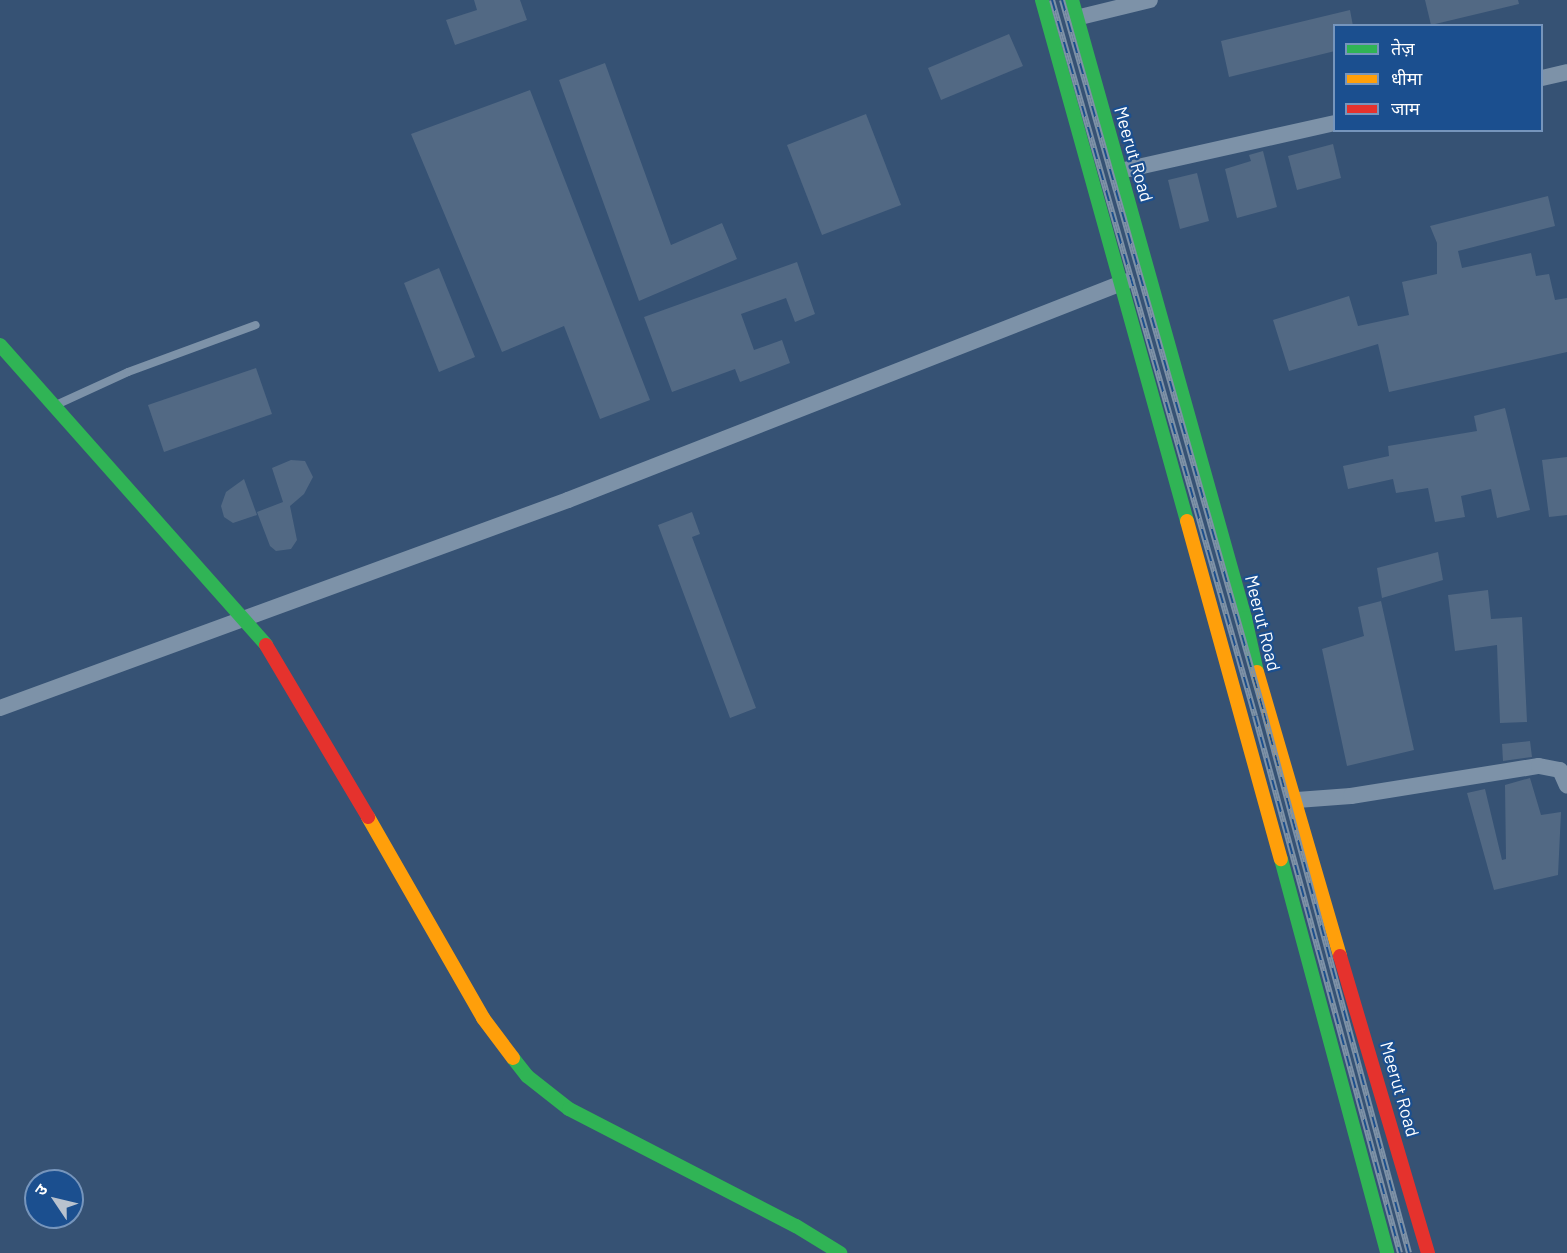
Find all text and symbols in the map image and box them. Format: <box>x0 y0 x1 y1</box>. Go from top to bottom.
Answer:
legend <box>1333 24 1543 132</box>
text: तेज़ <box>1391 37 1415 59</box>
text: धीमा <box>1391 67 1422 89</box>
text: जाम <box>1391 97 1420 119</box>
street label: Meerut Road <box>1110 104 1158 204</box>
street label: Meerut Road <box>1241 573 1285 673</box>
street label: Meerut Road <box>1376 1039 1424 1139</box>
north arrow <box>24 1169 84 1229</box>
text: उ <box>30 1180 51 1199</box>

